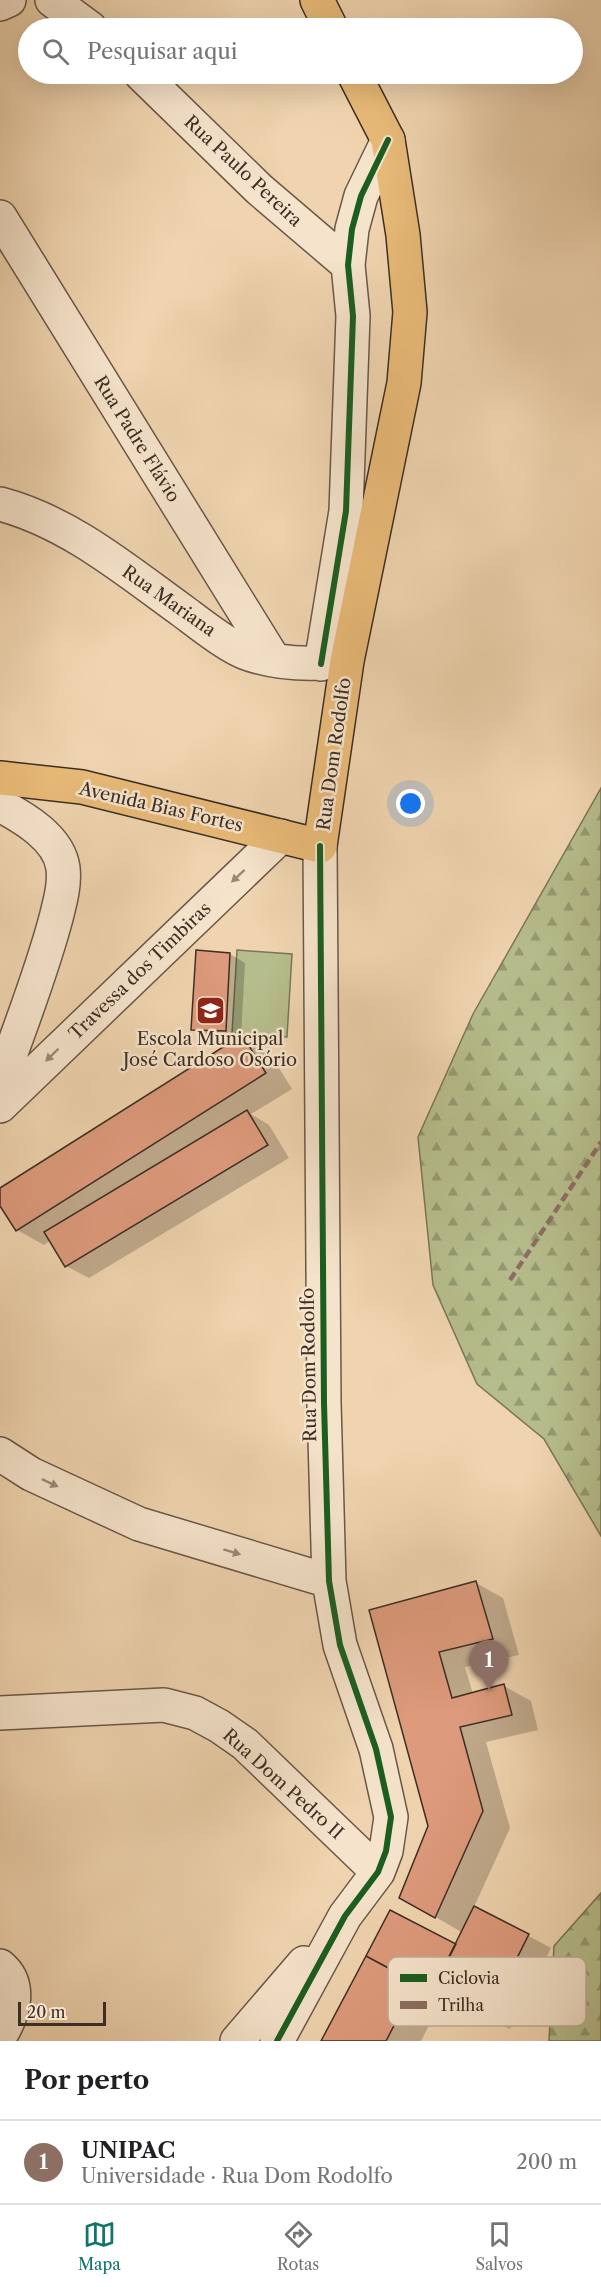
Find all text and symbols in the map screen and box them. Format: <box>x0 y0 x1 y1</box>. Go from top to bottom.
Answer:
search box <box>18 18 583 84</box>
icon: search <box>39 35 72 68</box>
text: Pesquisar aqui <box>87 38 237 65</box>
street label: Rua Paulo Pereira <box>180 111 307 232</box>
street label: Rua Padre Flávio <box>89 372 185 506</box>
street label: Rua Mariana <box>118 561 220 642</box>
street label: Rua Dom Rodolfo <box>312 676 356 832</box>
street label: Avenida Bias Fortes <box>76 777 245 837</box>
your location <box>396 789 425 818</box>
one-way arrow <box>231 869 246 882</box>
street label: Travessa dos Timbiras <box>64 898 216 1044</box>
school or university icon: Escola Municipal José Cardoso Osório <box>194 994 226 1026</box>
place label: Escola Municipal José Cardoso Osório <box>120 1028 297 1071</box>
one-way arrow <box>46 1048 60 1062</box>
street label: Rua Dom Rodolfo <box>297 1288 321 1442</box>
one-way arrow <box>42 1479 59 1488</box>
one-way arrow <box>223 1548 241 1557</box>
pin: 1 <box>470 1640 508 1690</box>
street label: Rua Dom Pedro II <box>218 1724 348 1844</box>
legend <box>388 1957 586 2026</box>
text: Ciclovia <box>438 1968 500 1988</box>
text: Trilha <box>438 1995 484 2015</box>
scale bar <box>18 1999 106 2026</box>
text: 20 m <box>27 2002 66 2022</box>
text: Por perto <box>24 2064 149 2096</box>
text: UNIPAC <box>81 2137 175 2164</box>
text: 1 <box>39 2150 48 2174</box>
text: 200 m <box>516 2150 577 2174</box>
text: Universidade · Rua Dom Rodolfo <box>81 2164 393 2188</box>
tab: Mapa <box>78 2218 121 2274</box>
tab: Rotas <box>277 2218 319 2274</box>
tab: Salvos <box>475 2218 523 2274</box>

